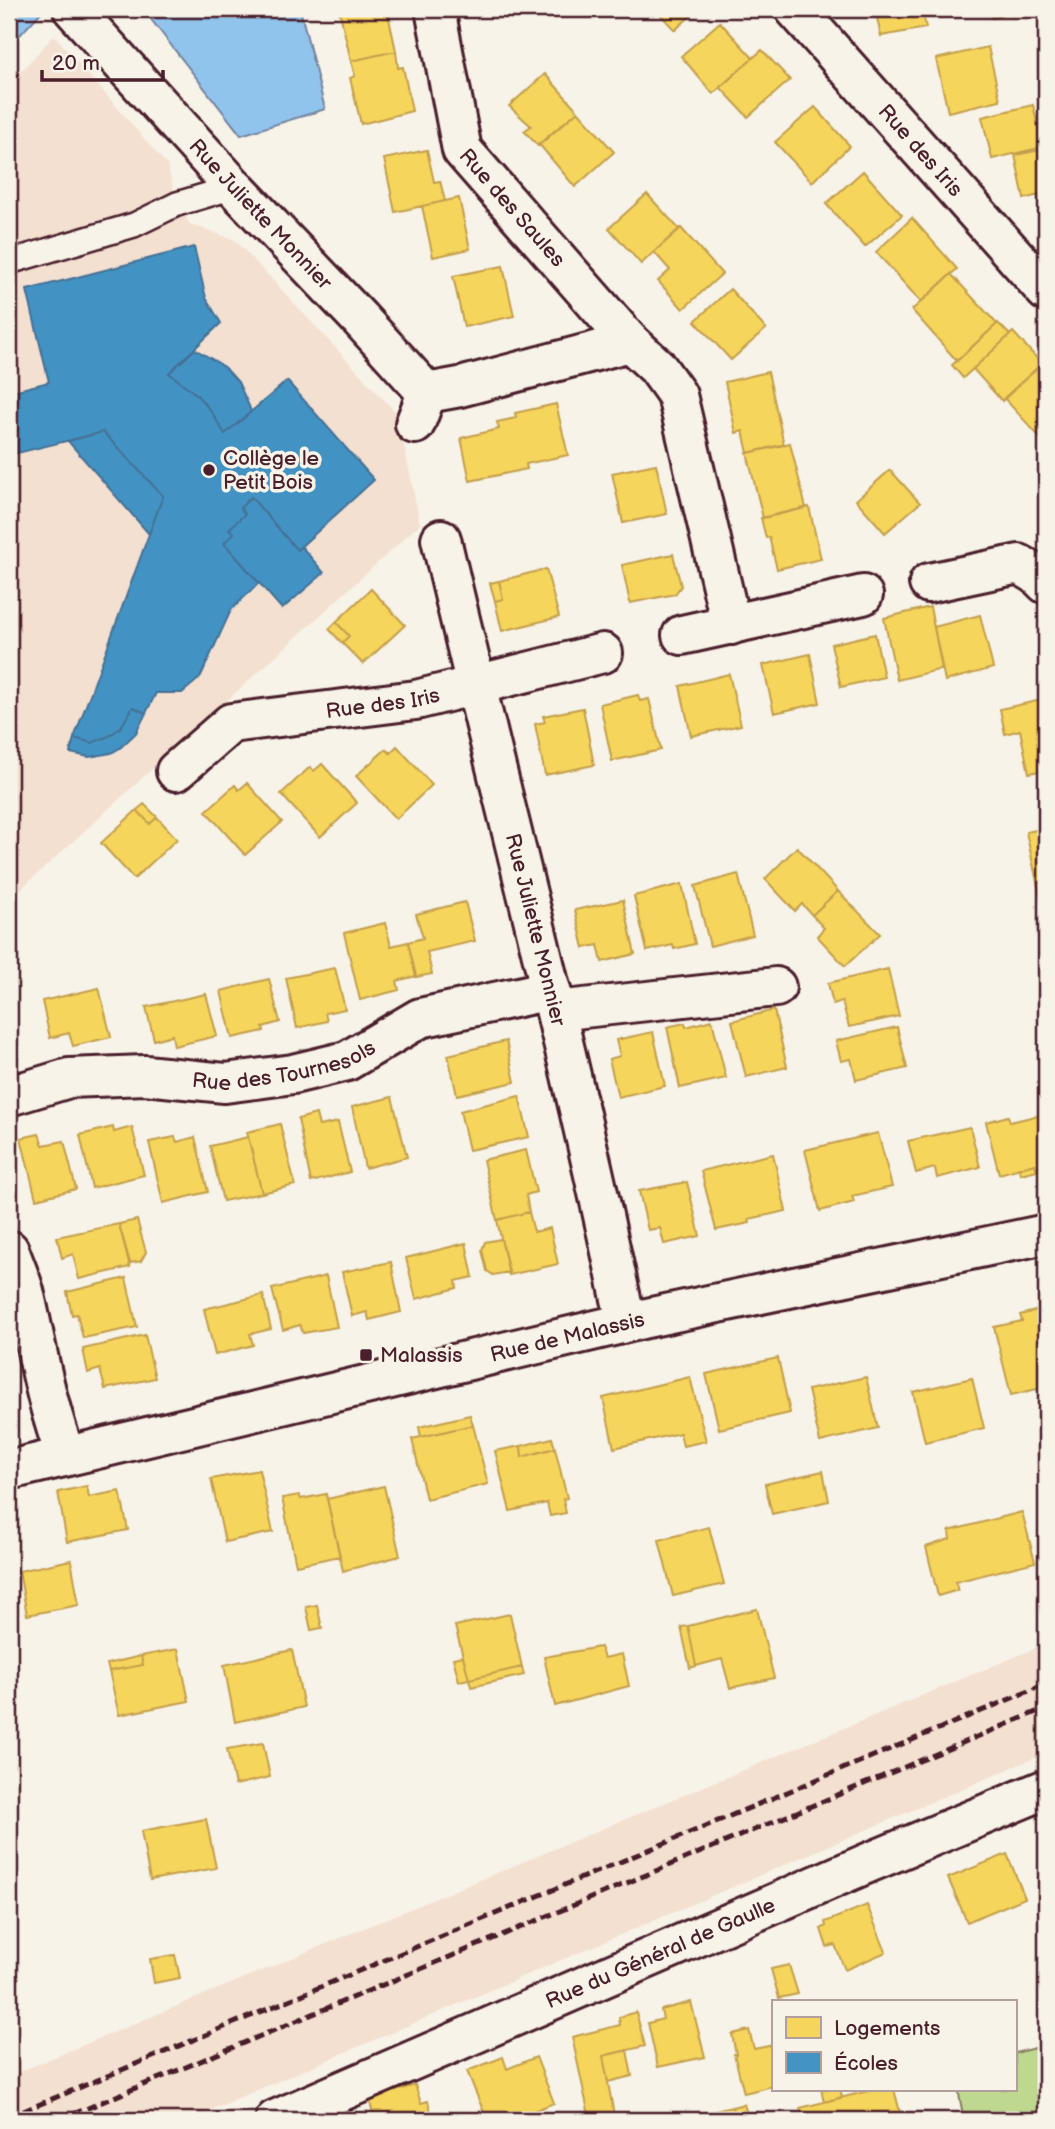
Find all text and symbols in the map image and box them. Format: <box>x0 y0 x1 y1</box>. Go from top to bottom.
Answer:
scale bar <box>42 38 163 82</box>
text: 20 m <box>52 51 100 76</box>
street label: Rue des Iris <box>873 99 968 201</box>
street label: Rue Juliette Monnier <box>184 134 338 295</box>
street label: Rue des Saules <box>454 143 571 272</box>
place label: Collège le Petit Bois <box>223 446 319 495</box>
marker: Collège le Petit Bois <box>201 462 217 478</box>
street label: Rue des Iris <box>324 682 442 724</box>
street label: Rue Juliette Monnier <box>500 831 571 1029</box>
street label: Rue des Tournesols <box>191 1035 380 1096</box>
street label: Rue de Malassis <box>488 1306 647 1367</box>
place label: Malassis <box>380 1343 463 1368</box>
marker: Malassis <box>358 1347 374 1363</box>
street label: Rue du Général de Gaulle <box>542 1892 779 2014</box>
legend <box>772 2000 1016 2090</box>
text: Logements <box>834 2016 940 2041</box>
text: Écoles <box>834 2051 898 2076</box>

